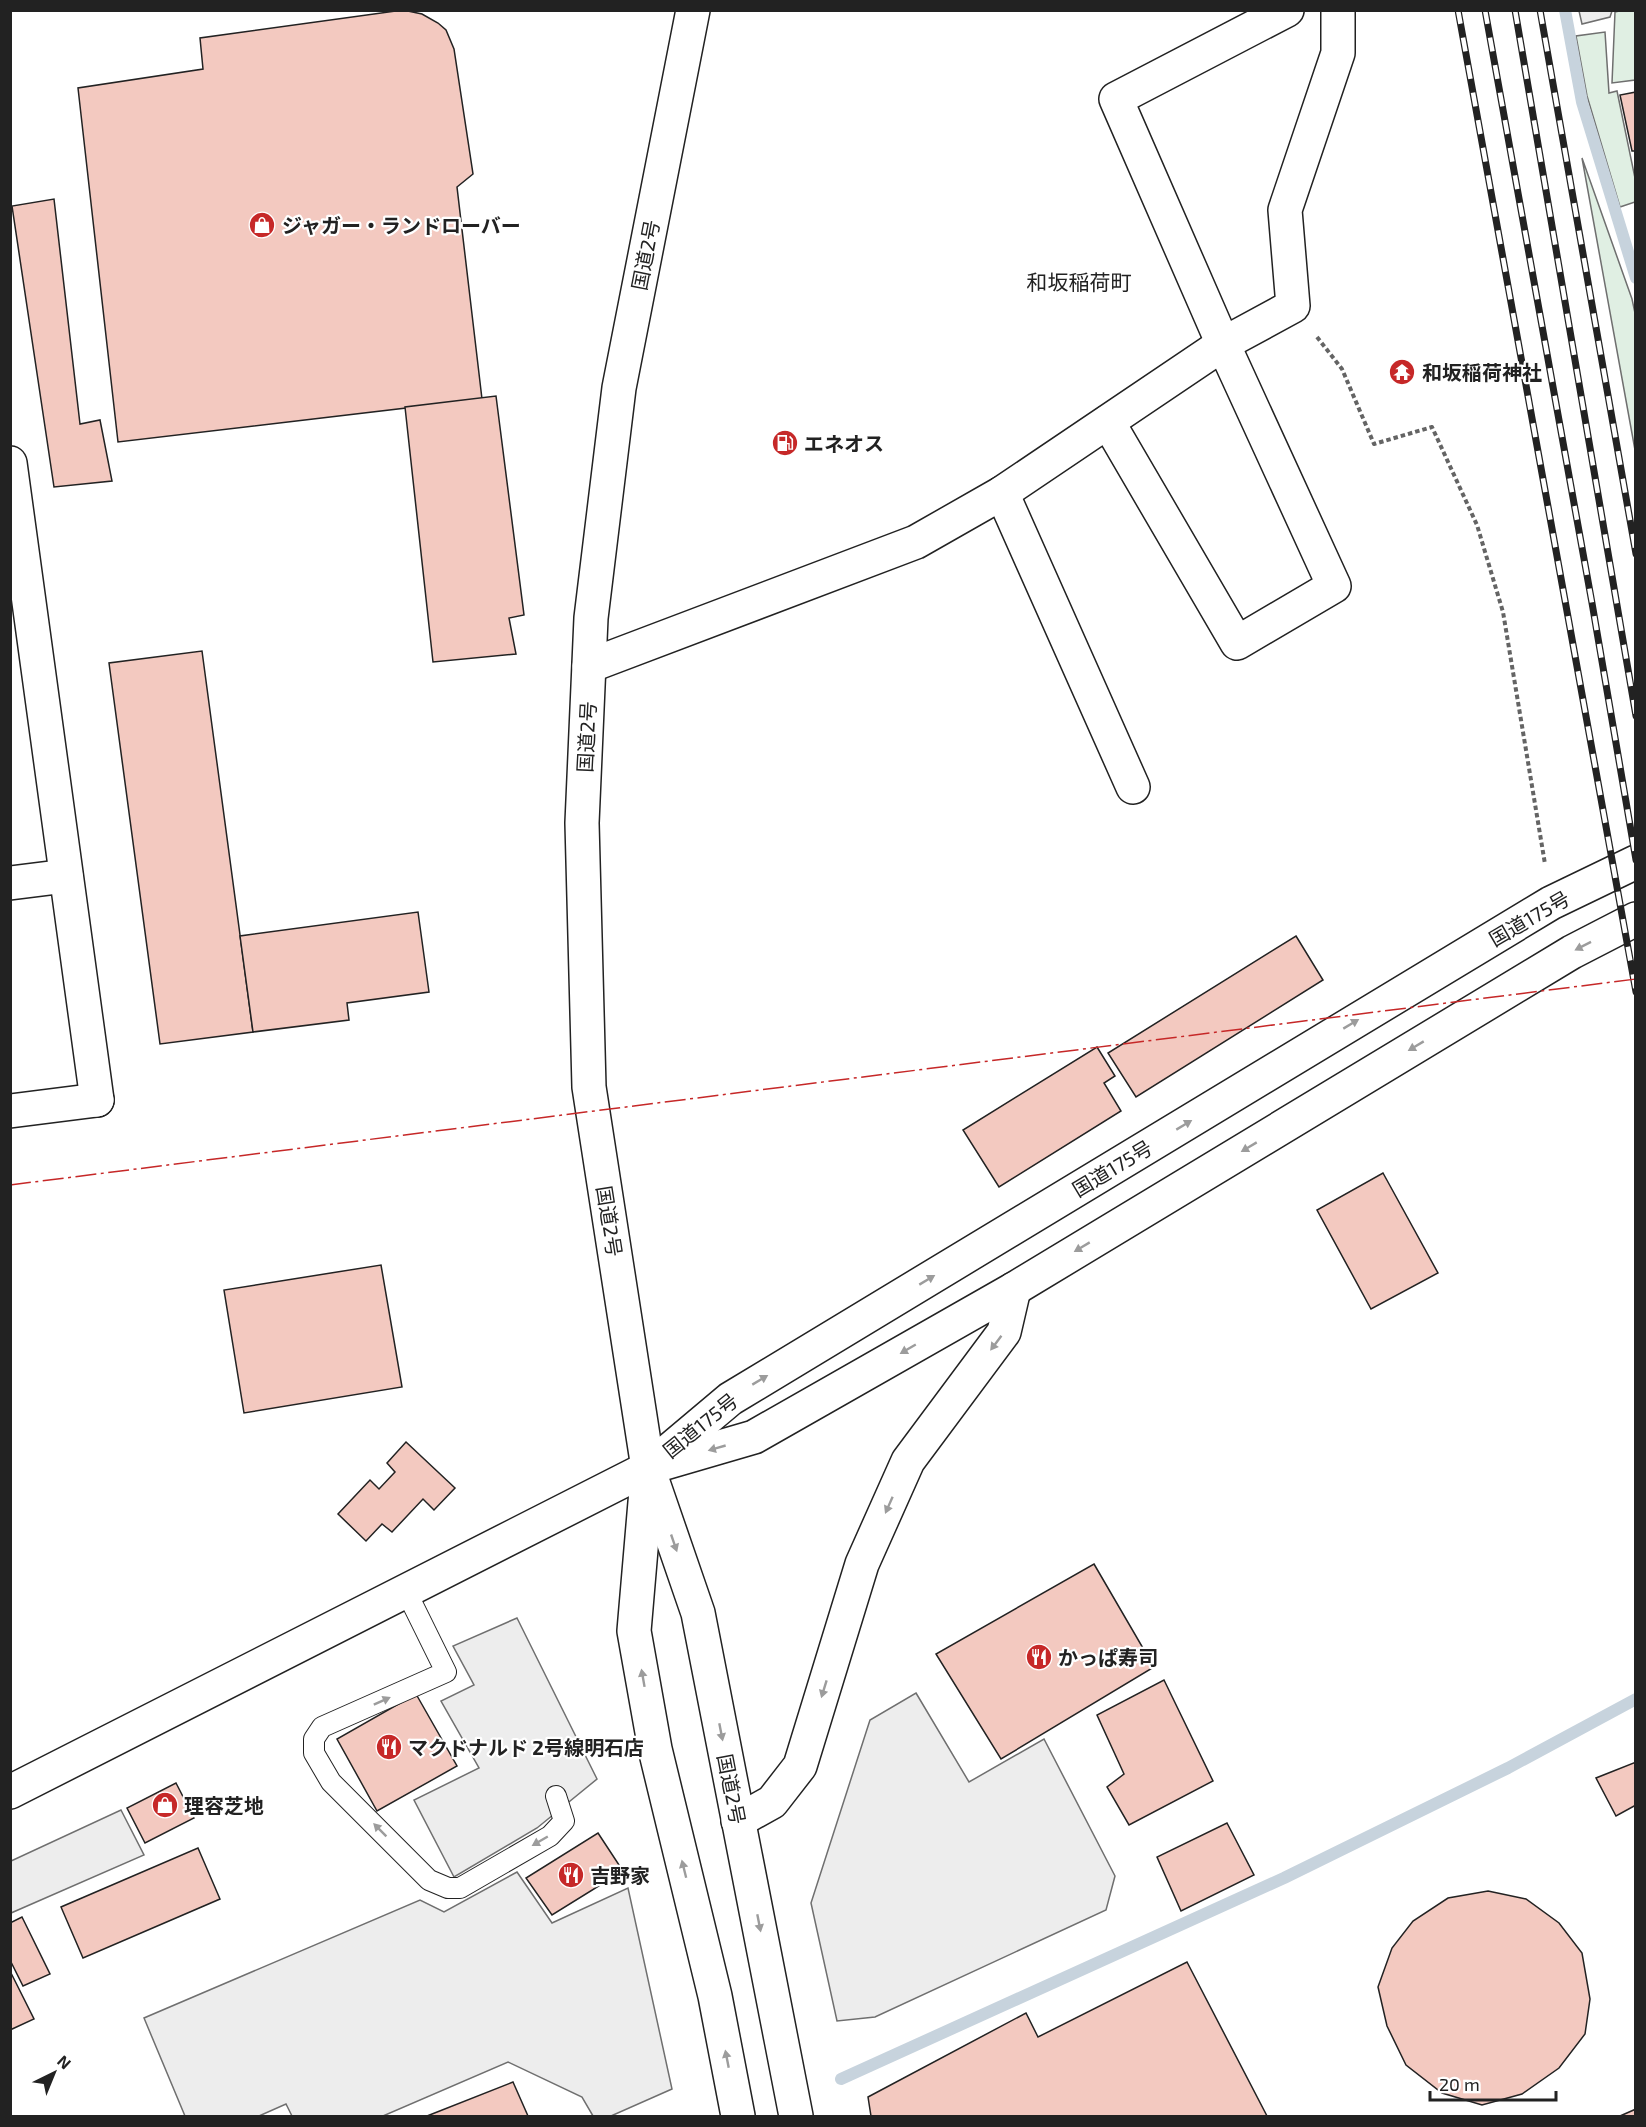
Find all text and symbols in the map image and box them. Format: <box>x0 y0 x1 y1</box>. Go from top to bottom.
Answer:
shop icon: ジャガー・ランドローバー <box>247 210 277 240</box>
place label: ジャガー・ランドローバー <box>282 213 521 237</box>
street label: 国道2号 <box>626 218 664 292</box>
district label: 和坂稲荷町 <box>1027 269 1132 294</box>
temple icon: 和坂稲荷神社 <box>1387 357 1417 387</box>
place label: 和坂稲荷神社 <box>1422 360 1542 384</box>
fuel station icon: エネオス <box>770 428 800 458</box>
place label: エネオス <box>804 431 884 455</box>
street label: 国道2号 <box>572 701 600 773</box>
street label: 国道175号 <box>1484 885 1574 951</box>
one-way arrow <box>1575 941 1592 951</box>
one-way arrow <box>1343 1018 1359 1029</box>
one-way arrow <box>1408 1040 1424 1051</box>
one-way arrow <box>1176 1119 1192 1130</box>
street label: 国道175号 <box>1068 1135 1156 1201</box>
one-way arrow <box>1241 1141 1257 1152</box>
street label: 国道2号 <box>593 1184 627 1258</box>
one-way arrow <box>1074 1242 1090 1253</box>
one-way arrow <box>919 1274 935 1285</box>
one-way arrow <box>990 1335 1002 1351</box>
one-way arrow <box>900 1344 917 1354</box>
one-way arrow <box>752 1375 768 1386</box>
street label: 国道175号 <box>658 1388 742 1462</box>
one-way arrow <box>708 1444 726 1453</box>
one-way arrow <box>884 1497 893 1514</box>
one-way arrow <box>670 1534 680 1552</box>
restaurant icon: かっぱ寿司 <box>1024 1642 1054 1672</box>
place label: かっぱ寿司 <box>1058 1645 1158 1669</box>
one-way arrow <box>638 1669 647 1688</box>
one-way arrow <box>819 1680 828 1698</box>
one-way arrow <box>373 1696 391 1706</box>
one-way arrow <box>717 1722 726 1741</box>
restaurant icon: マクドナルド 2号線明石店 <box>374 1732 404 1762</box>
place label: マクドナルド 2号線明石店 <box>408 1735 644 1759</box>
street label: 国道2号 <box>713 1752 751 1826</box>
shop icon: 理容芝地 <box>150 1790 180 1820</box>
place label: 理容芝地 <box>184 1793 264 1817</box>
one-way arrow <box>373 1824 387 1838</box>
one-way arrow <box>532 1836 548 1847</box>
restaurant icon: 吉野家 <box>556 1860 586 1890</box>
one-way arrow <box>678 1860 688 1878</box>
place label: 吉野家 <box>590 1863 650 1887</box>
one-way arrow <box>755 1914 764 1933</box>
north arrow <box>24 2043 84 2103</box>
one-way arrow <box>722 2049 731 2068</box>
text: N <box>54 2051 75 2073</box>
scale bar <box>1430 2064 1556 2102</box>
text: 20 m <box>1439 2073 1480 2095</box>

